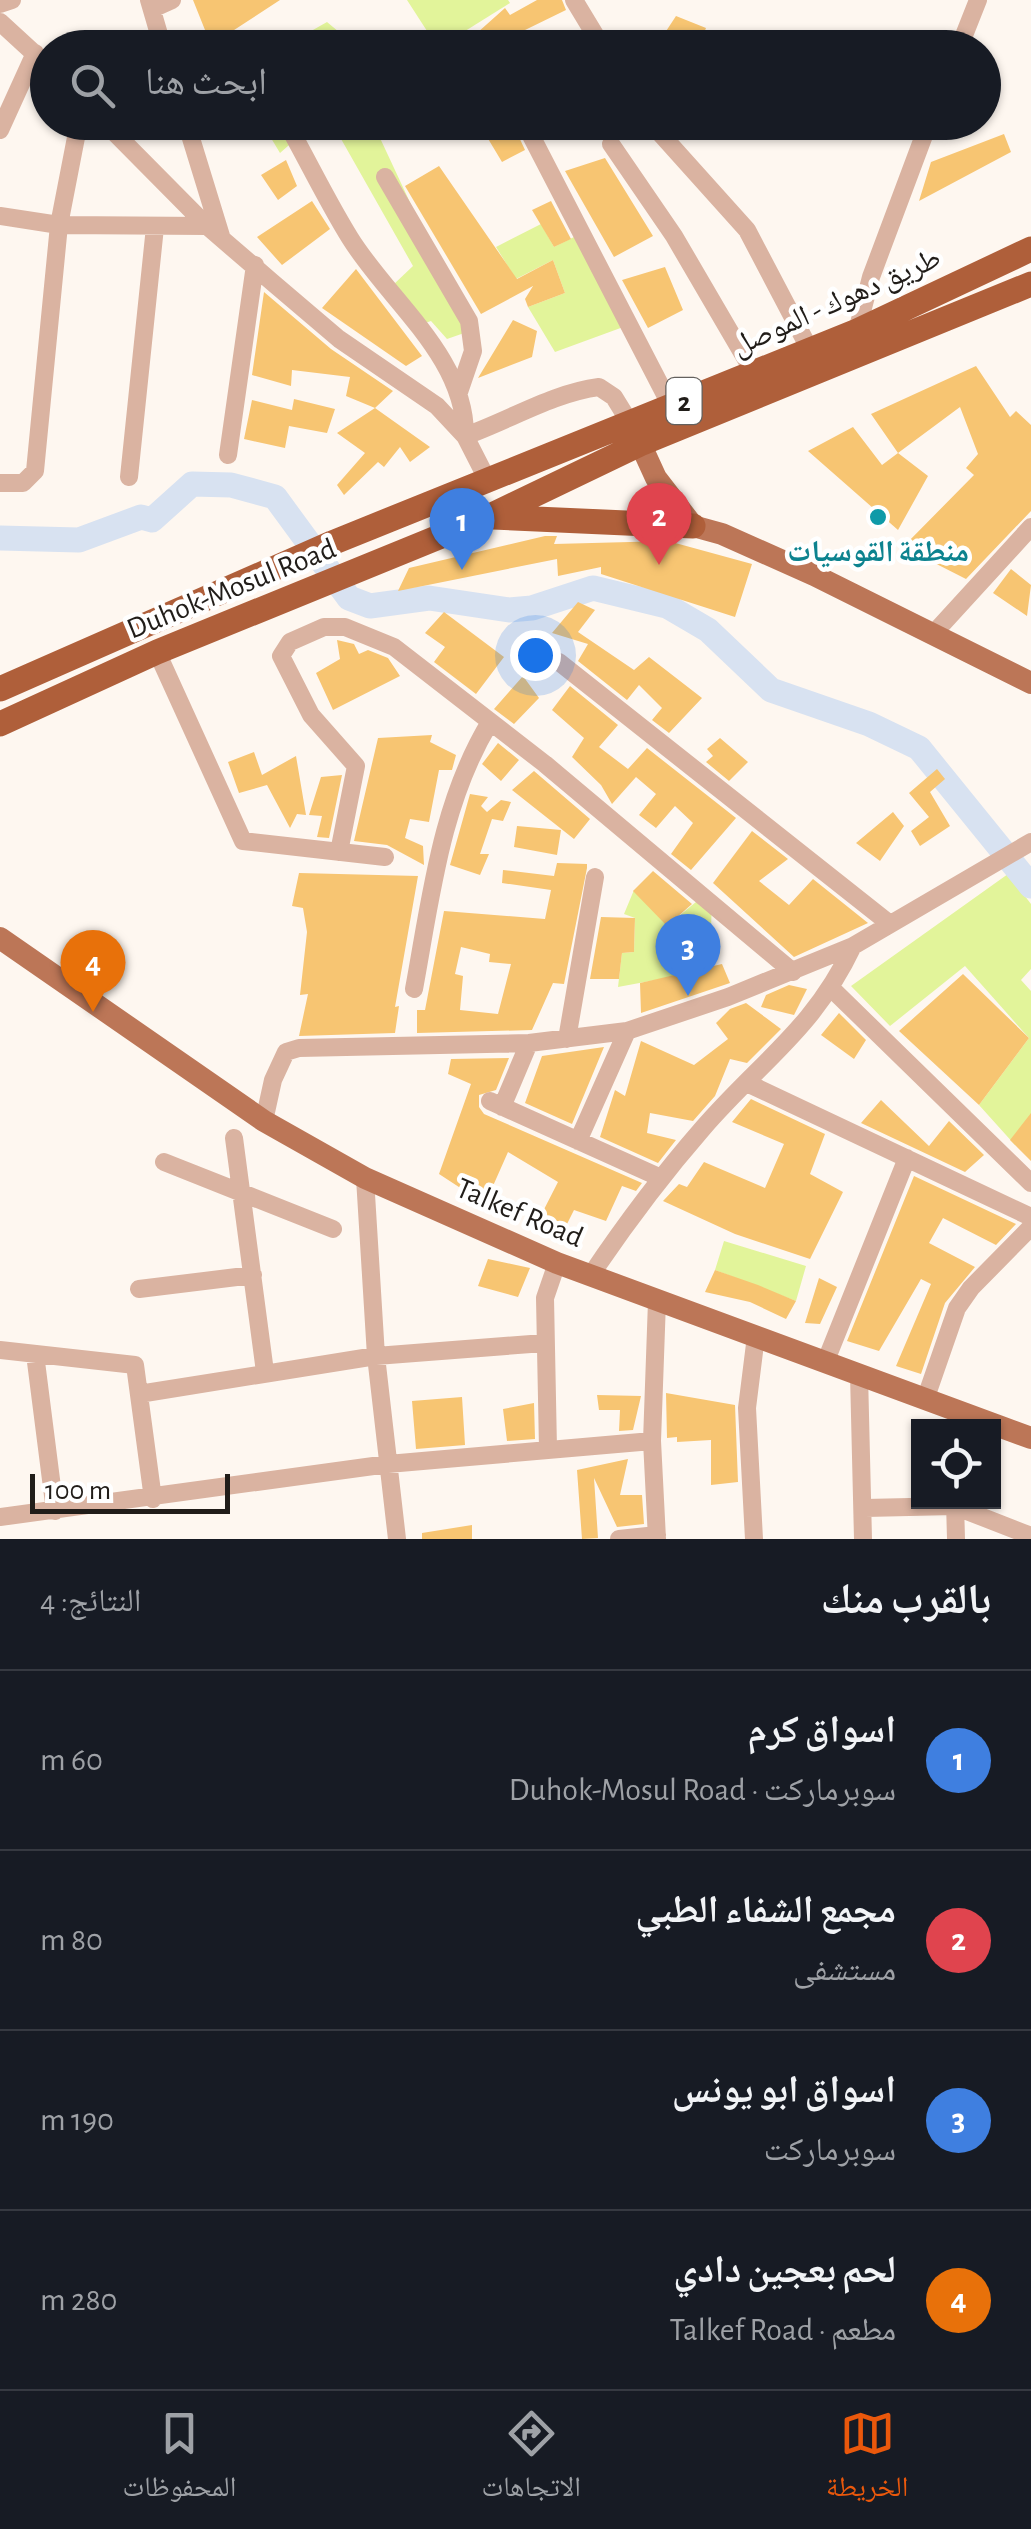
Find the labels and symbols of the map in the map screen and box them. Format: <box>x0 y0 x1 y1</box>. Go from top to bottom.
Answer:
street label: طريق دهوك - الموصل <box>727 242 946 363</box>
road number: 2 <box>666 378 702 424</box>
pin: 2 <box>626 482 692 565</box>
pin: 1 <box>430 488 494 570</box>
marker: منطقة القوسيات <box>867 506 889 528</box>
street label: Duhok-Mosul Road <box>123 533 340 644</box>
place label: منطقة القوسيات <box>787 537 969 568</box>
your location <box>510 630 561 681</box>
pin: 3 <box>656 914 720 996</box>
pin: 4 <box>61 930 126 1012</box>
street label: Talkef Road <box>452 1173 587 1253</box>
scale bar <box>30 1469 230 1514</box>

